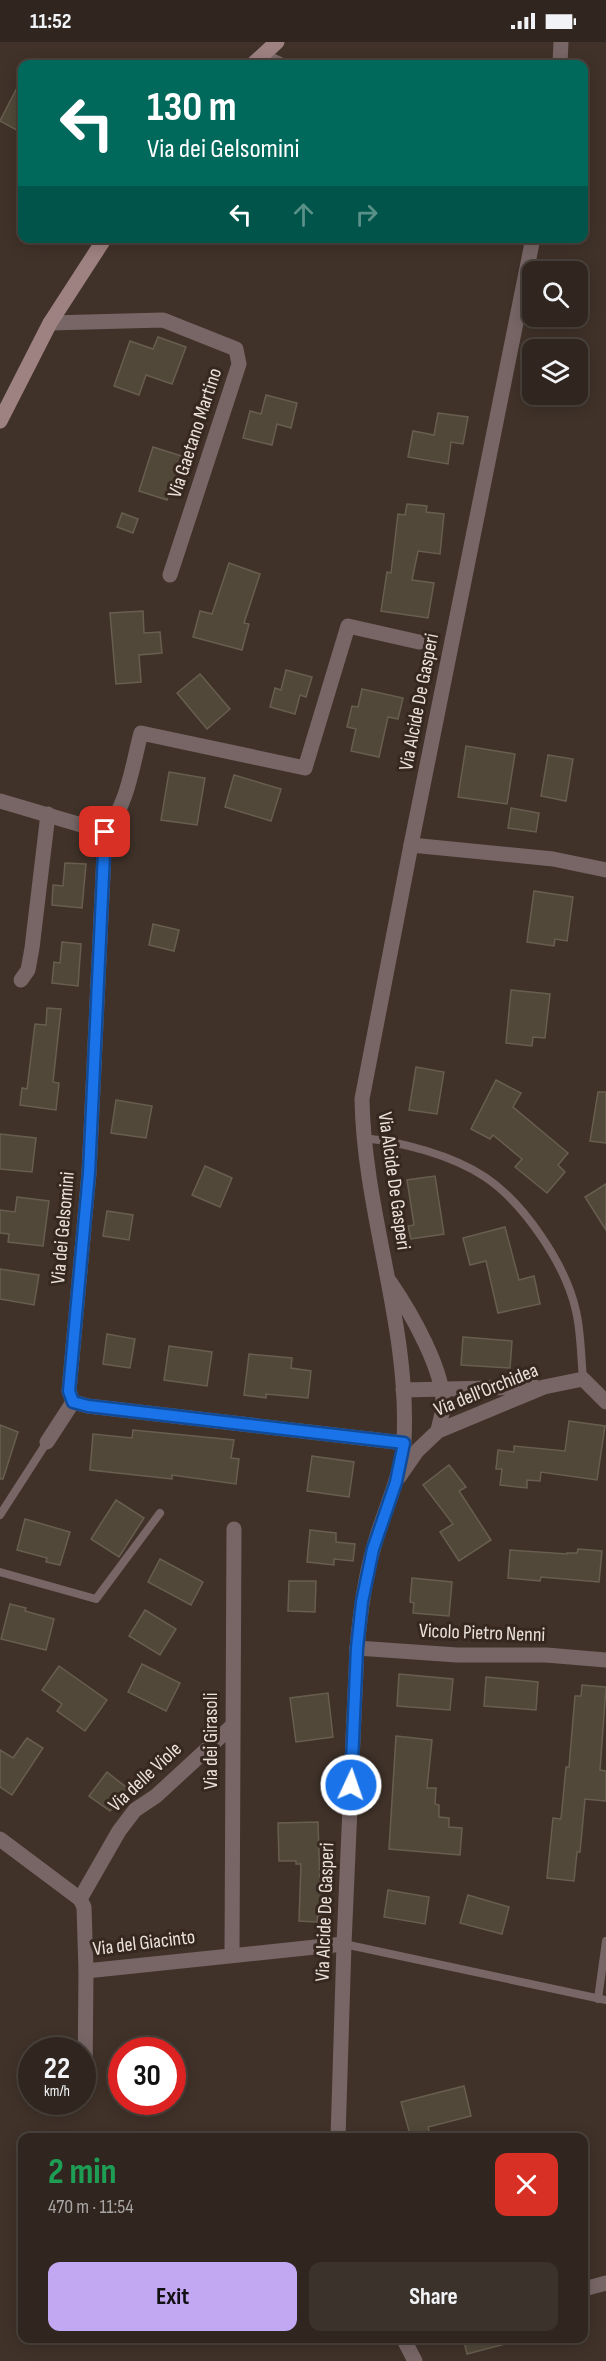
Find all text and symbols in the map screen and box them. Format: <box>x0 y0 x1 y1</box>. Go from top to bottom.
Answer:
text: 11:52 <box>30 8 71 35</box>
text: 130 m <box>147 82 237 133</box>
icon: left <box>48 84 126 162</box>
text: Via dei Gelsomini <box>147 133 300 165</box>
icon: left <box>224 198 257 231</box>
icon: ahead <box>287 198 320 231</box>
icon: right <box>350 198 383 231</box>
map controls <box>522 261 588 405</box>
button: search <box>522 261 588 327</box>
button: layers <box>522 339 588 405</box>
street label: Via Gaetano Martino <box>163 365 227 501</box>
street label: Via Alcide De Gasperi <box>394 631 444 773</box>
pin <box>79 806 130 857</box>
icon: arrive <box>88 815 121 848</box>
street label: Via Alcide De Gasperi <box>372 1110 416 1252</box>
street label: Via dei Gelsomini <box>46 1171 80 1285</box>
street label: Via dell'Orchidea <box>430 1358 542 1422</box>
street label: Vicolo Pietro Nenni <box>418 1619 546 1647</box>
street label: Via dei Girasoli <box>199 1692 223 1790</box>
street label: Via delle Viole <box>103 1737 187 1817</box>
position arrow <box>319 1753 383 1817</box>
street label: Via Alcide De Gasperi <box>311 1842 339 1982</box>
street label: Via del Giacinto <box>91 1925 197 1961</box>
speed limit sign: 30 <box>108 2037 186 2115</box>
text: 22 <box>44 2051 70 2087</box>
text: km/h <box>44 2082 70 2101</box>
text: 2 min <box>48 2151 117 2194</box>
button: close <box>495 2153 558 2216</box>
text: 470 m · 11:54 <box>48 2195 134 2219</box>
button: Exit <box>48 2262 297 2331</box>
button: Share <box>309 2262 558 2331</box>

